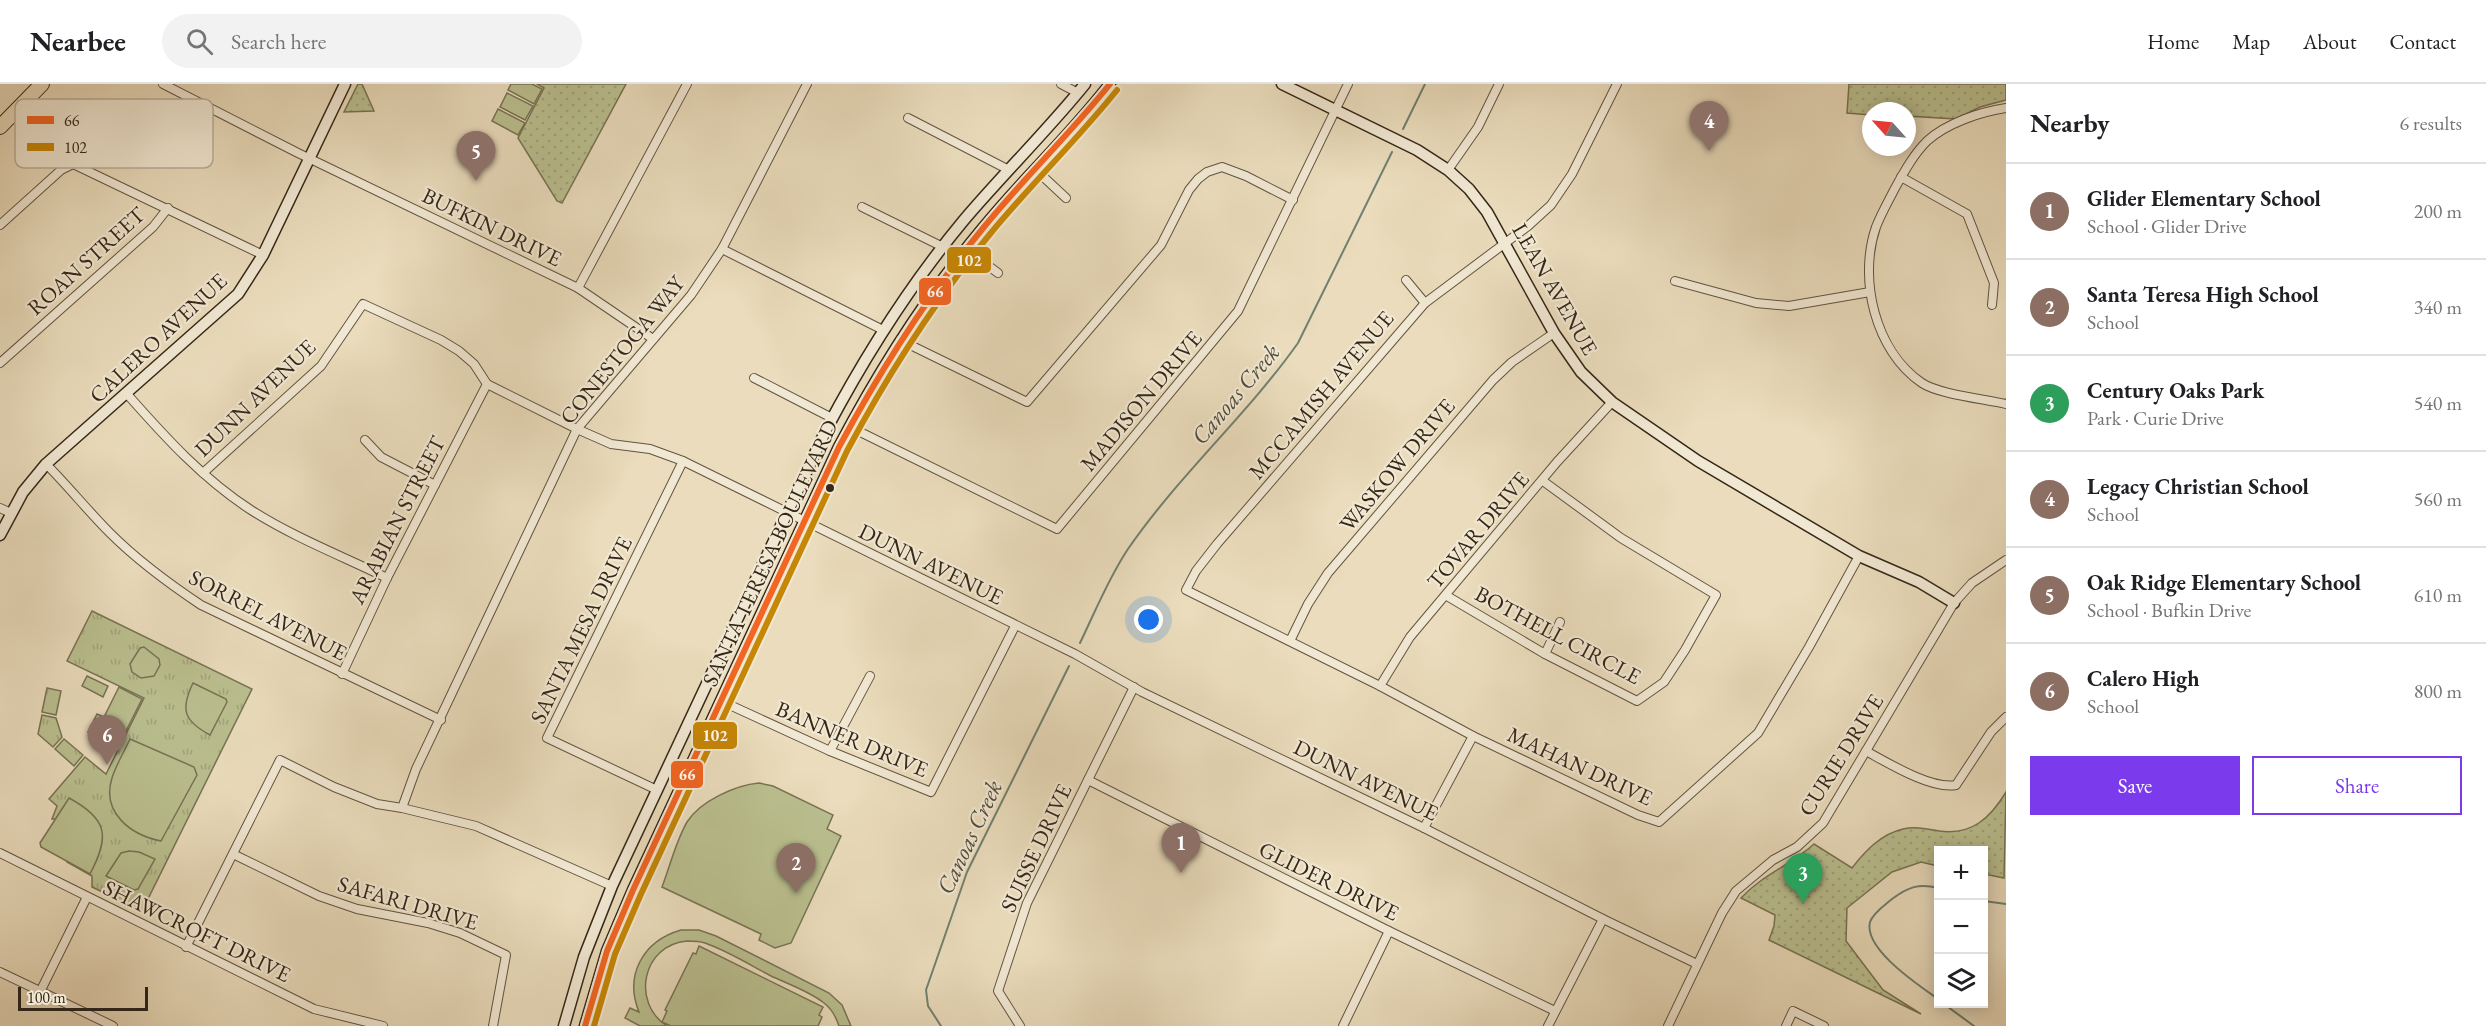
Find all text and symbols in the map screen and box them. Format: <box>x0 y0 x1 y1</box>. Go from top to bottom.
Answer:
search box <box>162 14 582 68</box>
text: Nearbee <box>30 23 126 59</box>
icon: search <box>183 25 216 58</box>
text: Search here <box>231 27 326 56</box>
text: Home <box>2147 28 2199 55</box>
text: Map <box>2232 28 2270 55</box>
text: About <box>2303 28 2356 55</box>
text: Contact <box>2389 28 2456 55</box>
legend <box>15 99 213 168</box>
pin: 4 <box>1690 101 1728 151</box>
north arrow <box>1862 102 1916 156</box>
text: Nearby <box>2030 106 2110 140</box>
text: 66 <box>64 110 80 131</box>
text: 6 results <box>2399 110 2462 136</box>
pin: 5 <box>456 132 496 181</box>
text: 102 <box>64 137 87 158</box>
street label: BUFKIN DRIVE <box>417 181 567 273</box>
text: Glider Elementary School <box>2087 184 2321 213</box>
text: 1 <box>2044 198 2055 224</box>
text: 200 m <box>2414 198 2462 224</box>
street label: ROAN STREET <box>21 200 151 322</box>
text: School · Glider Drive <box>2087 213 2247 239</box>
street label: LEAN AVENUE <box>1506 218 1604 360</box>
line badge: 102 <box>946 246 992 274</box>
text: 102 <box>956 250 982 271</box>
street label: CALERO AVENUE <box>83 267 233 409</box>
street label: CONESTOGA WAY <box>553 269 692 430</box>
line badge: 66 <box>918 277 952 306</box>
text: Santa Teresa High School <box>2087 280 2319 309</box>
text: 66 <box>927 281 944 302</box>
text: 2 <box>2044 294 2055 320</box>
text: 340 m <box>2414 294 2462 320</box>
street label: MCCAMISH AVENUE <box>1242 305 1400 485</box>
text: School <box>2087 309 2139 335</box>
street label: MADISON DRIVE <box>1074 325 1208 477</box>
street label: DUNN AVENUE <box>188 333 322 463</box>
water label: Canoas Creek <box>1184 337 1286 451</box>
text: Century Oaks Park <box>2087 376 2264 405</box>
text: 3 <box>2044 390 2055 416</box>
text: 540 m <box>2414 390 2462 416</box>
street label: WASKOW DRIVE <box>1333 392 1461 538</box>
text: Park · Curie Drive <box>2087 405 2224 431</box>
street label: SANTA TERESA BOULEVARD <box>695 415 845 691</box>
street label: ARABIAN STREET <box>342 431 452 610</box>
street label: TOVAR DRIVE <box>1420 465 1536 595</box>
text: Legacy Christian School <box>2087 472 2309 501</box>
unlabelled marker <box>824 482 836 494</box>
text: 4 <box>2044 486 2055 512</box>
text: 560 m <box>2414 486 2462 512</box>
text: School <box>2087 501 2139 527</box>
street label: DUNN AVENUE <box>854 516 1008 612</box>
street label: SANTA MESA DRIVE <box>523 532 639 728</box>
street label: SORREL AVENUE <box>184 563 352 667</box>
text: Oak Ridge Elementary School <box>2087 568 2361 597</box>
street label: BOTHELL CIRCLE <box>1470 579 1646 691</box>
text: 5 <box>2044 582 2055 608</box>
text: 610 m <box>2414 582 2462 608</box>
text: School · Bufkin Drive <box>2087 597 2251 623</box>
your location <box>1134 605 1163 634</box>
text: Calero High <box>2087 664 2200 693</box>
text: 6 <box>2044 678 2055 704</box>
text: 800 m <box>2414 678 2462 704</box>
street label: CURIE DRIVE <box>1792 688 1890 822</box>
text: School <box>2087 693 2139 719</box>
street label: BANNER DRIVE <box>772 694 932 784</box>
pin: 6 <box>88 716 126 765</box>
street label: MAHAN DRIVE <box>1503 720 1657 812</box>
line badge: 102 <box>692 721 738 750</box>
text: 102 <box>702 725 728 746</box>
street label: DUNN AVENUE <box>1289 732 1443 828</box>
button: Save <box>2030 756 2240 815</box>
button: Share <box>2252 756 2462 815</box>
line badge: 66 <box>670 760 704 789</box>
text: 66 <box>679 764 696 785</box>
water label: Canoas Creek <box>929 775 1009 899</box>
street label: SUISSE DRIVE <box>994 779 1078 917</box>
pin: 1 <box>1162 824 1200 873</box>
street label: GLIDER DRIVE <box>1254 835 1404 927</box>
pin: 2 <box>776 844 816 893</box>
map controls <box>1934 846 1988 1008</box>
button: + <box>1934 846 1988 900</box>
pin: 3 <box>1784 854 1822 903</box>
street label: SAFARI DRIVE <box>334 869 482 937</box>
street label: SHAWCROFT DRIVE <box>99 873 295 989</box>
button: − <box>1934 900 1988 954</box>
button: layers <box>1934 954 1988 1008</box>
scale bar <box>18 984 148 1012</box>
text: 100 m <box>27 987 66 1008</box>

